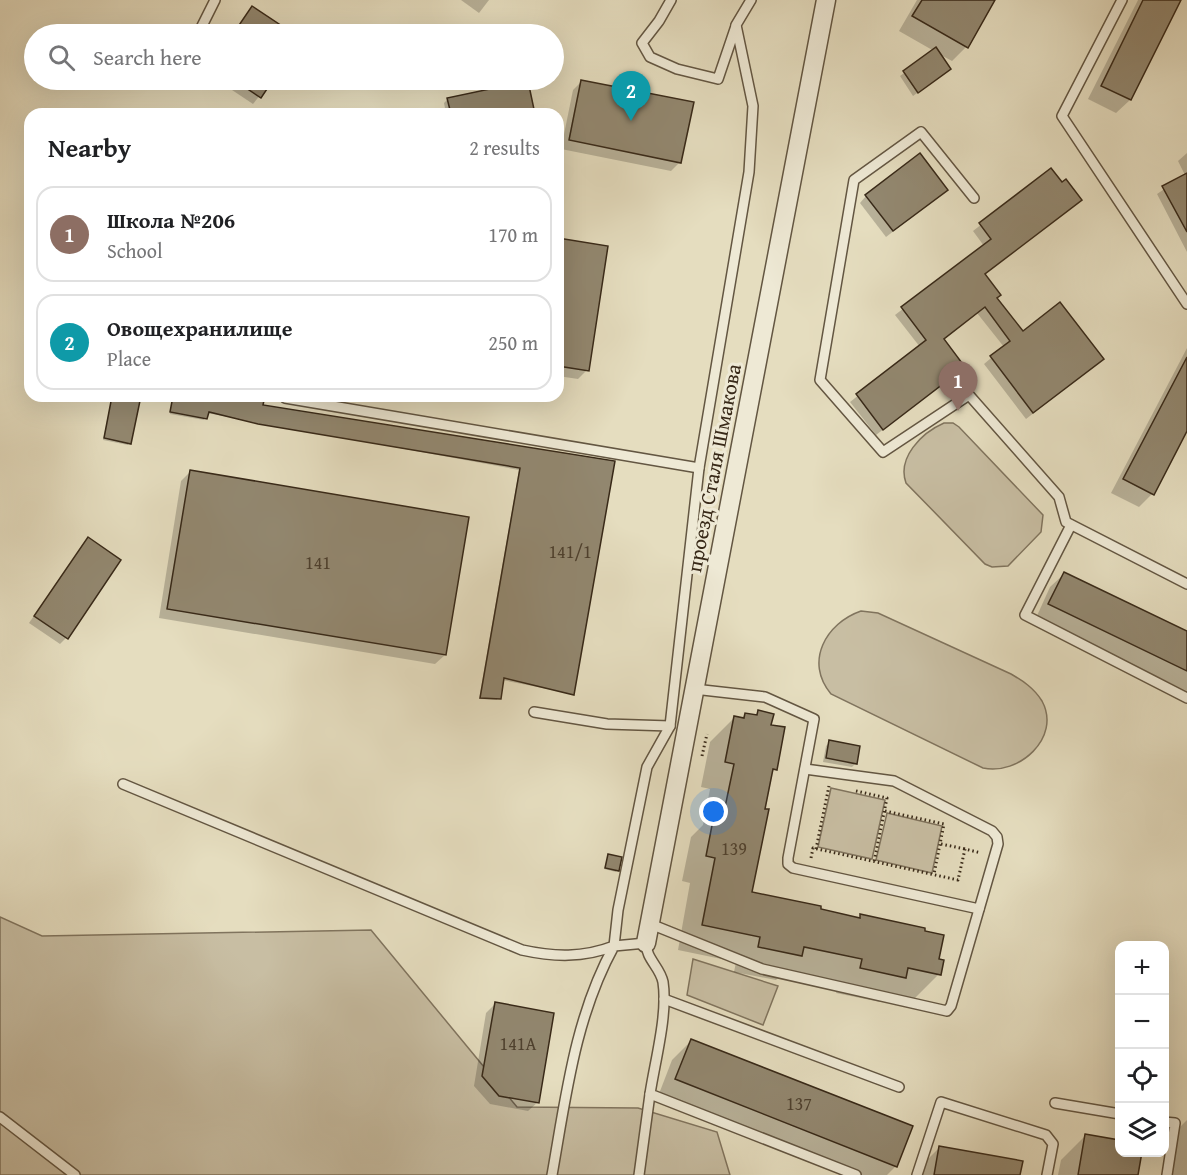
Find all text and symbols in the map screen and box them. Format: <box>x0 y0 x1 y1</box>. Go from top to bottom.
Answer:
search box <box>24 24 564 90</box>
icon: search <box>45 41 78 74</box>
text: Search here <box>93 41 202 73</box>
pin: 2 <box>612 72 650 121</box>
text: Nearby <box>48 128 131 167</box>
text: 2 results <box>469 133 540 162</box>
text: Школа №206 <box>107 204 235 236</box>
text: 1 <box>64 220 75 249</box>
text: 170 m <box>488 220 538 249</box>
text: School <box>107 236 163 265</box>
text: Овощехранилище <box>107 312 293 344</box>
text: 2 <box>64 328 75 357</box>
text: 250 m <box>488 328 538 357</box>
text: Place <box>107 344 151 373</box>
street label: проезд Сталя Шмакова <box>678 361 749 575</box>
pin: 1 <box>938 362 978 411</box>
house number: 141/1 <box>548 538 592 565</box>
house number: 141 <box>305 549 331 576</box>
your location <box>699 797 728 826</box>
house number: 139 <box>721 835 747 862</box>
map controls <box>1115 941 1169 1157</box>
button: + <box>1115 941 1169 995</box>
button: − <box>1115 995 1169 1049</box>
house number: 141А <box>500 1030 537 1057</box>
button: locate <box>1115 1049 1169 1103</box>
house number: 137 <box>786 1090 812 1117</box>
button: layers <box>1115 1103 1169 1157</box>

